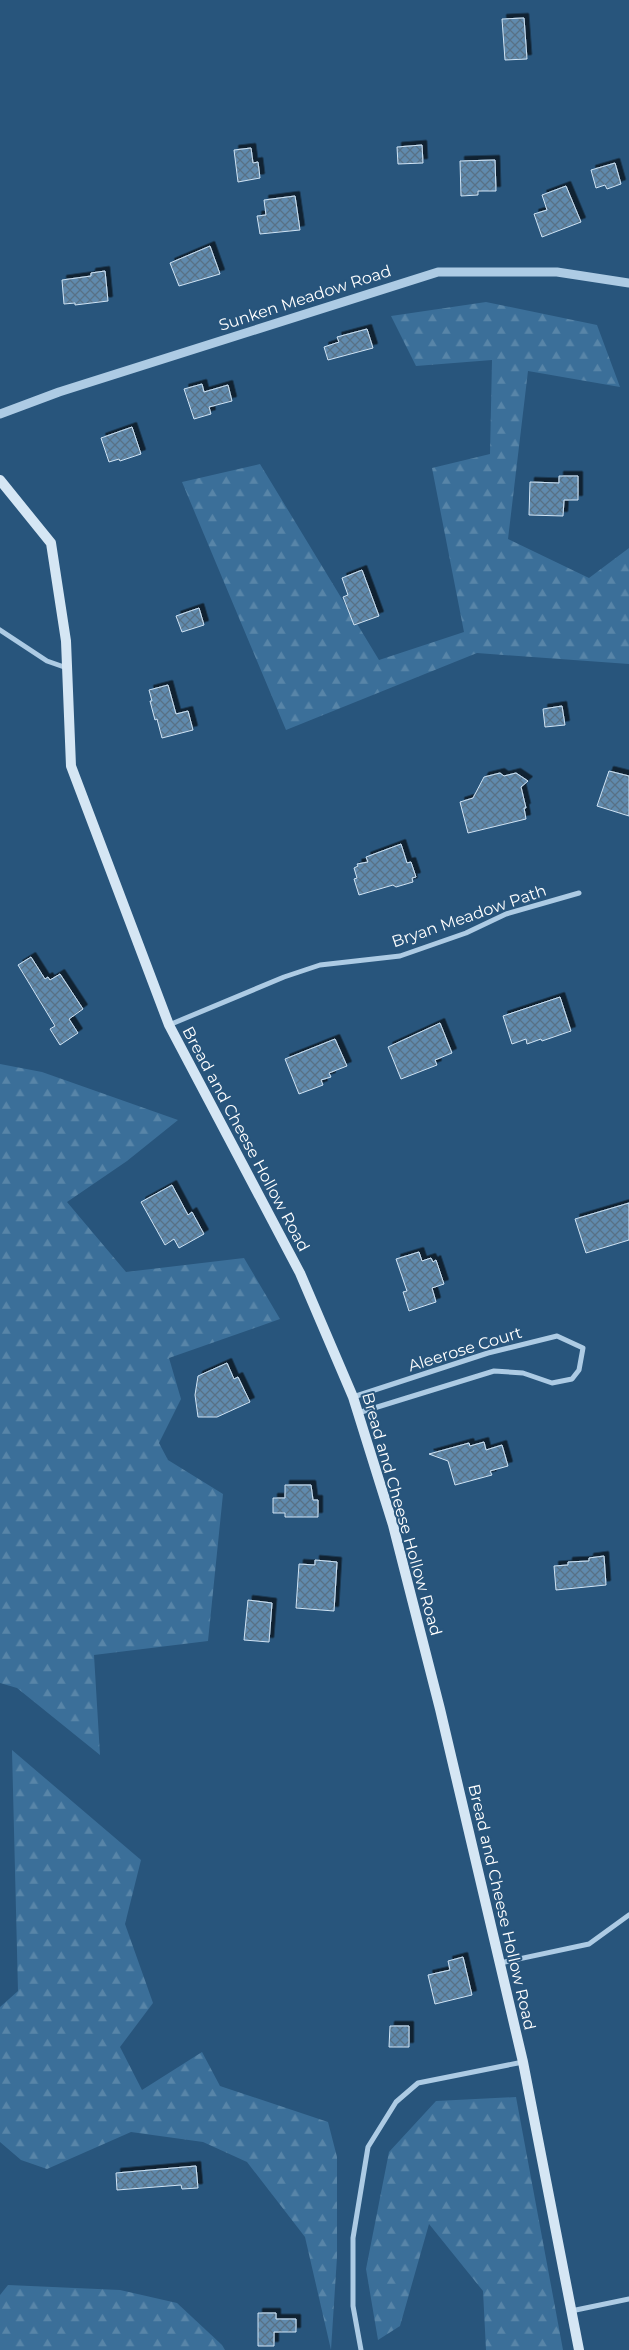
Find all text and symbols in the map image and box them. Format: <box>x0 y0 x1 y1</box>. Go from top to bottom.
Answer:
street label: Sunken Meadow Road <box>216 261 394 335</box>
street label: Bryan Meadow Path <box>389 881 549 951</box>
street label: Bread and Cheese Hollow Road <box>178 1023 314 1255</box>
street label: Aleerose Court <box>406 1323 525 1375</box>
street label: Bread and Cheese Hollow Road <box>358 1390 446 1638</box>
street label: Bread and Cheese Hollow Road <box>464 1782 540 2032</box>

